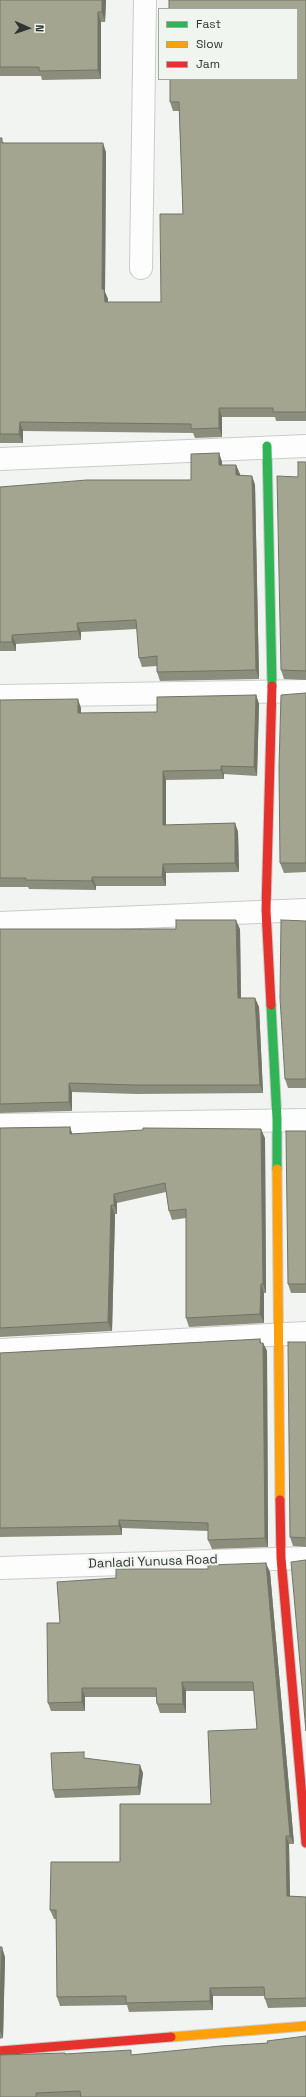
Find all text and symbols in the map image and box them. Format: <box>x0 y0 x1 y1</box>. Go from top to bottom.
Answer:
north arrow <box>8 8 48 48</box>
legend <box>158 8 298 80</box>
text: Fast <box>196 16 221 32</box>
text: N <box>33 24 47 32</box>
text: Slow <box>196 36 223 52</box>
text: Jam <box>196 56 220 72</box>
street label: Danladi Yunusa Road <box>88 1552 218 1572</box>

